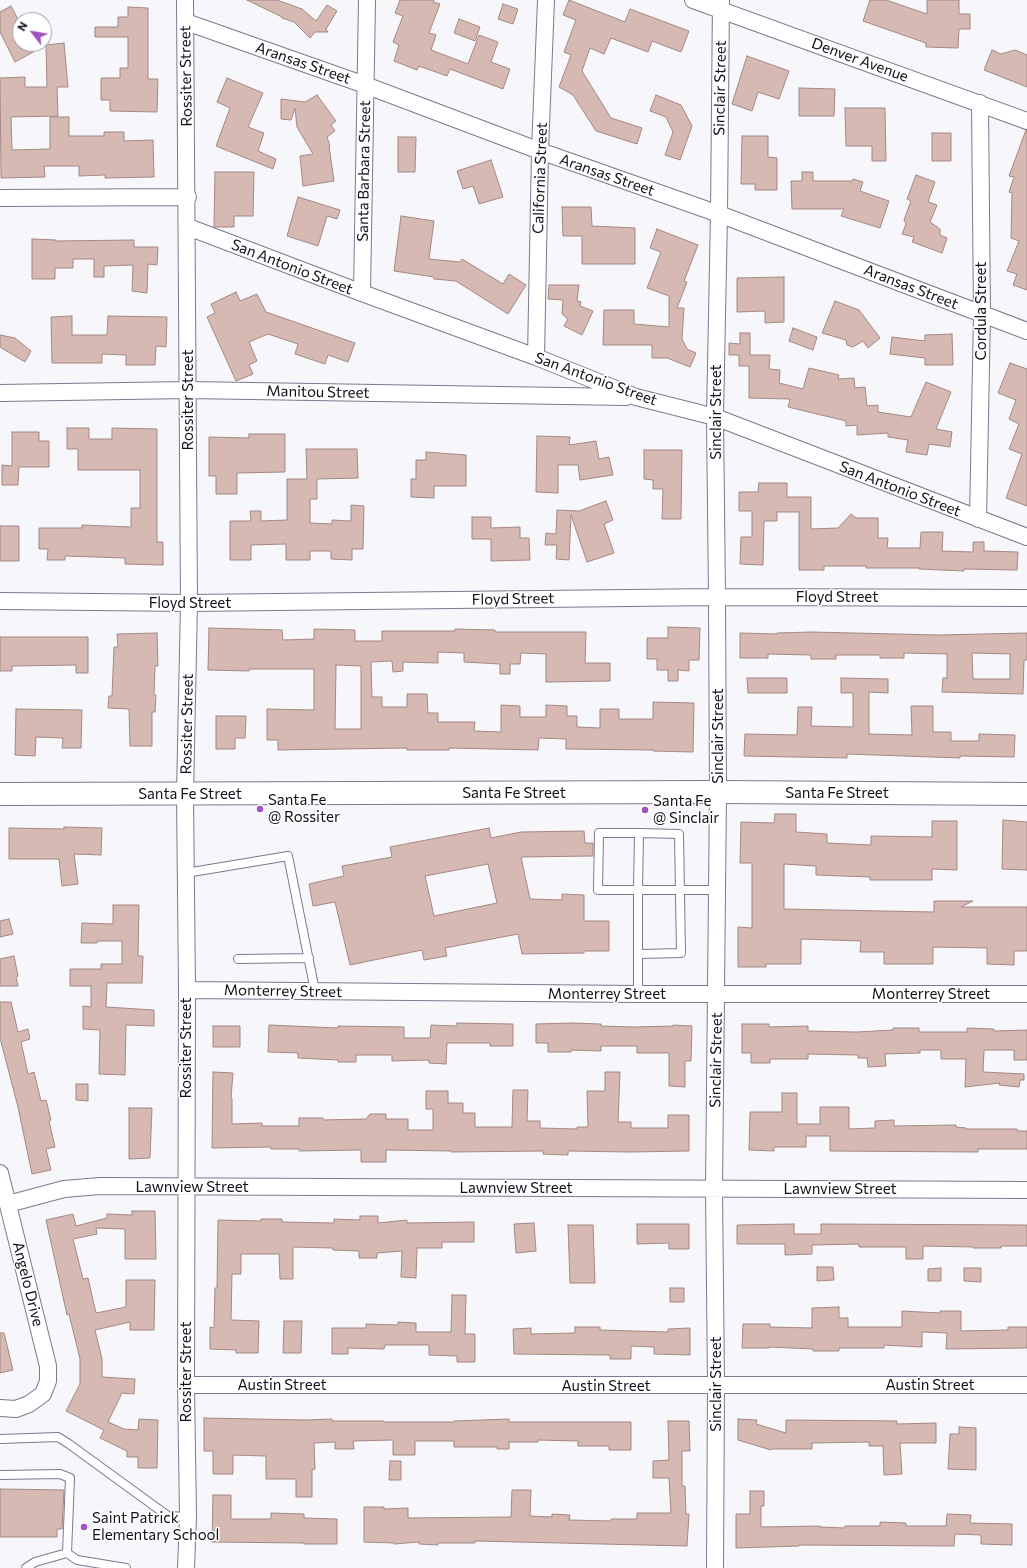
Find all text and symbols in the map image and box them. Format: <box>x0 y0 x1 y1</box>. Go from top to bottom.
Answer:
north arrow <box>12 12 52 52</box>
text: N <box>14 19 30 33</box>
street label: Rossiter Street <box>176 25 196 127</box>
street label: Denver Avenue <box>809 34 911 86</box>
street label: Aransas Street <box>253 38 353 88</box>
street label: Sinclair Street <box>710 40 730 136</box>
street label: Santa Barbara Street <box>354 100 374 242</box>
street label: California Street <box>529 122 551 234</box>
street label: Aransas Street <box>557 150 657 200</box>
street label: San Antonio Street <box>229 236 355 298</box>
street label: Aransas Street <box>861 261 961 313</box>
street label: Cordula Street <box>972 262 990 360</box>
street label: Rossiter Street <box>179 349 197 451</box>
street label: San Antonio Street <box>532 349 660 409</box>
street label: Sinclair Street <box>707 364 725 460</box>
street label: Manitou Street <box>266 382 370 402</box>
street label: San Antonio Street <box>837 458 963 520</box>
street label: Floyd Street <box>796 588 878 606</box>
street label: Floyd Street <box>472 589 554 609</box>
street label: Floyd Street <box>149 594 231 612</box>
street label: Rossiter Street <box>177 673 197 775</box>
street label: Sinclair Street <box>709 688 727 784</box>
street label: Santa Fe Street <box>462 784 566 802</box>
street label: Santa Fe Street <box>785 784 889 802</box>
street label: Santa Fe Street <box>138 785 242 803</box>
place label: Santa Fe @ Rossiter <box>268 791 340 826</box>
place label: Santa Fe @ Sinclair <box>653 792 719 827</box>
marker: Santa Fe @ Rossiter <box>255 804 265 814</box>
marker: Santa Fe @ Sinclair <box>640 805 650 815</box>
street label: Monterrey Street <box>224 981 342 1001</box>
street label: Monterrey Street <box>548 985 666 1003</box>
street label: Monterrey Street <box>872 985 990 1003</box>
street label: Rossiter Street <box>177 997 195 1099</box>
street label: Sinclair Street <box>706 1012 726 1108</box>
street label: Lawnview Street <box>135 1178 249 1196</box>
street label: Lawnview Street <box>459 1179 573 1197</box>
street label: Lawnview Street <box>783 1180 897 1198</box>
street label: Angelo Drive <box>9 1240 47 1328</box>
street label: Rossiter Street <box>177 1321 195 1423</box>
street label: Sinclair Street <box>707 1336 725 1432</box>
street label: Austin Street <box>237 1376 327 1394</box>
street label: Austin Street <box>885 1376 975 1394</box>
street label: Austin Street <box>561 1377 651 1395</box>
place label: Saint Patrick Elementary School <box>92 1509 219 1544</box>
marker: Saint Patrick Elementary School <box>79 1522 89 1532</box>

